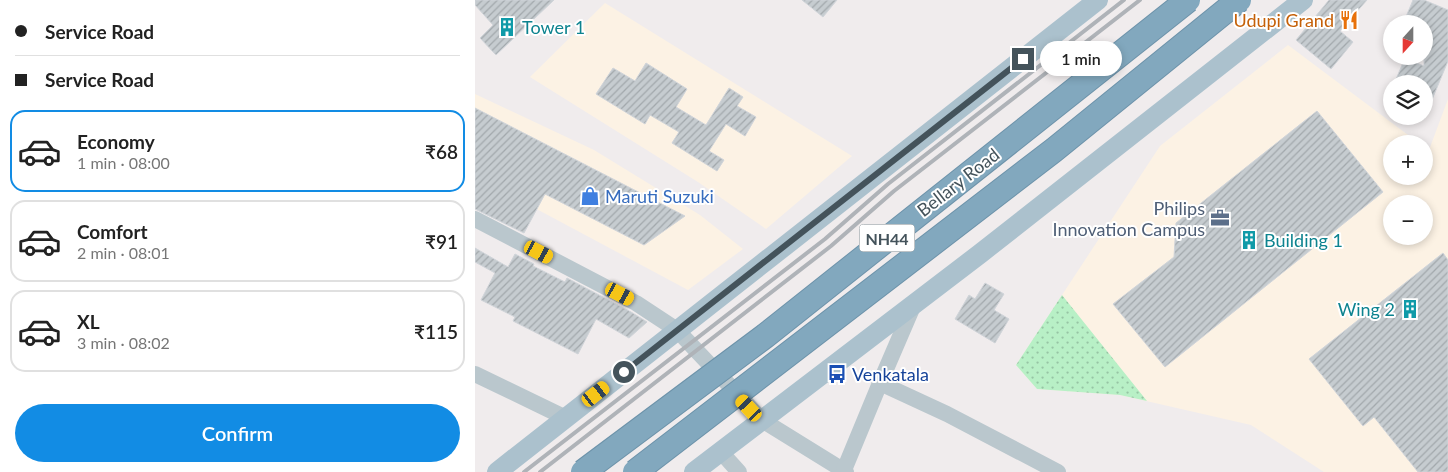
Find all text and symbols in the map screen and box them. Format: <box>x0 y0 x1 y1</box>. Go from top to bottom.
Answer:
place label: Udupi Grand <box>1233 9 1334 31</box>
restaurant icon: Udupi Grand <box>1338 9 1360 31</box>
north arrow <box>1383 15 1433 65</box>
map controls <box>1383 15 1433 245</box>
building icon: Tower 1 <box>496 16 518 38</box>
place label: Tower 1 <box>522 16 585 38</box>
text: Service Road <box>45 20 154 43</box>
callout: 1 min <box>1041 42 1123 76</box>
route end <box>1012 48 1034 70</box>
text: 1 min <box>1061 49 1101 68</box>
text: Service Road <box>45 68 154 91</box>
button: layers <box>1383 75 1433 125</box>
icon: car <box>17 129 62 174</box>
text: Economy <box>77 130 155 153</box>
button: + <box>1383 135 1433 185</box>
text: ₹68 <box>425 140 458 163</box>
street label: Bellary Road <box>912 143 1004 221</box>
text: 1 min · 08:00 <box>77 153 170 172</box>
shop icon: Maruti Suzuki <box>579 185 601 207</box>
place label: Maruti Suzuki <box>605 185 714 207</box>
button: − <box>1383 195 1433 245</box>
place label: Philips Innovation Campus <box>1052 197 1205 240</box>
office icon: Philips Innovation Campus <box>1209 207 1231 229</box>
icon: car <box>17 219 62 264</box>
text: Comfort <box>77 220 148 243</box>
road number: NH44 <box>859 224 915 252</box>
building icon: Building 1 <box>1238 229 1260 251</box>
place label: Building 1 <box>1264 229 1343 251</box>
text: ₹91 <box>425 230 458 253</box>
car <box>522 238 555 266</box>
text: 2 min · 08:01 <box>77 243 170 262</box>
car <box>603 280 636 308</box>
place label: Wing 2 <box>1338 298 1395 320</box>
building icon: Wing 2 <box>1399 298 1421 320</box>
icon: car <box>17 309 62 354</box>
text: XL <box>77 310 100 333</box>
text: ₹115 <box>414 320 458 343</box>
text: 3 min · 08:02 <box>77 333 170 352</box>
route start <box>613 361 635 383</box>
bus stop icon: Venkatala <box>826 363 848 385</box>
place label: Venkatala <box>852 363 929 385</box>
car <box>579 379 612 409</box>
car <box>733 392 764 424</box>
button: Confirm <box>15 404 460 462</box>

